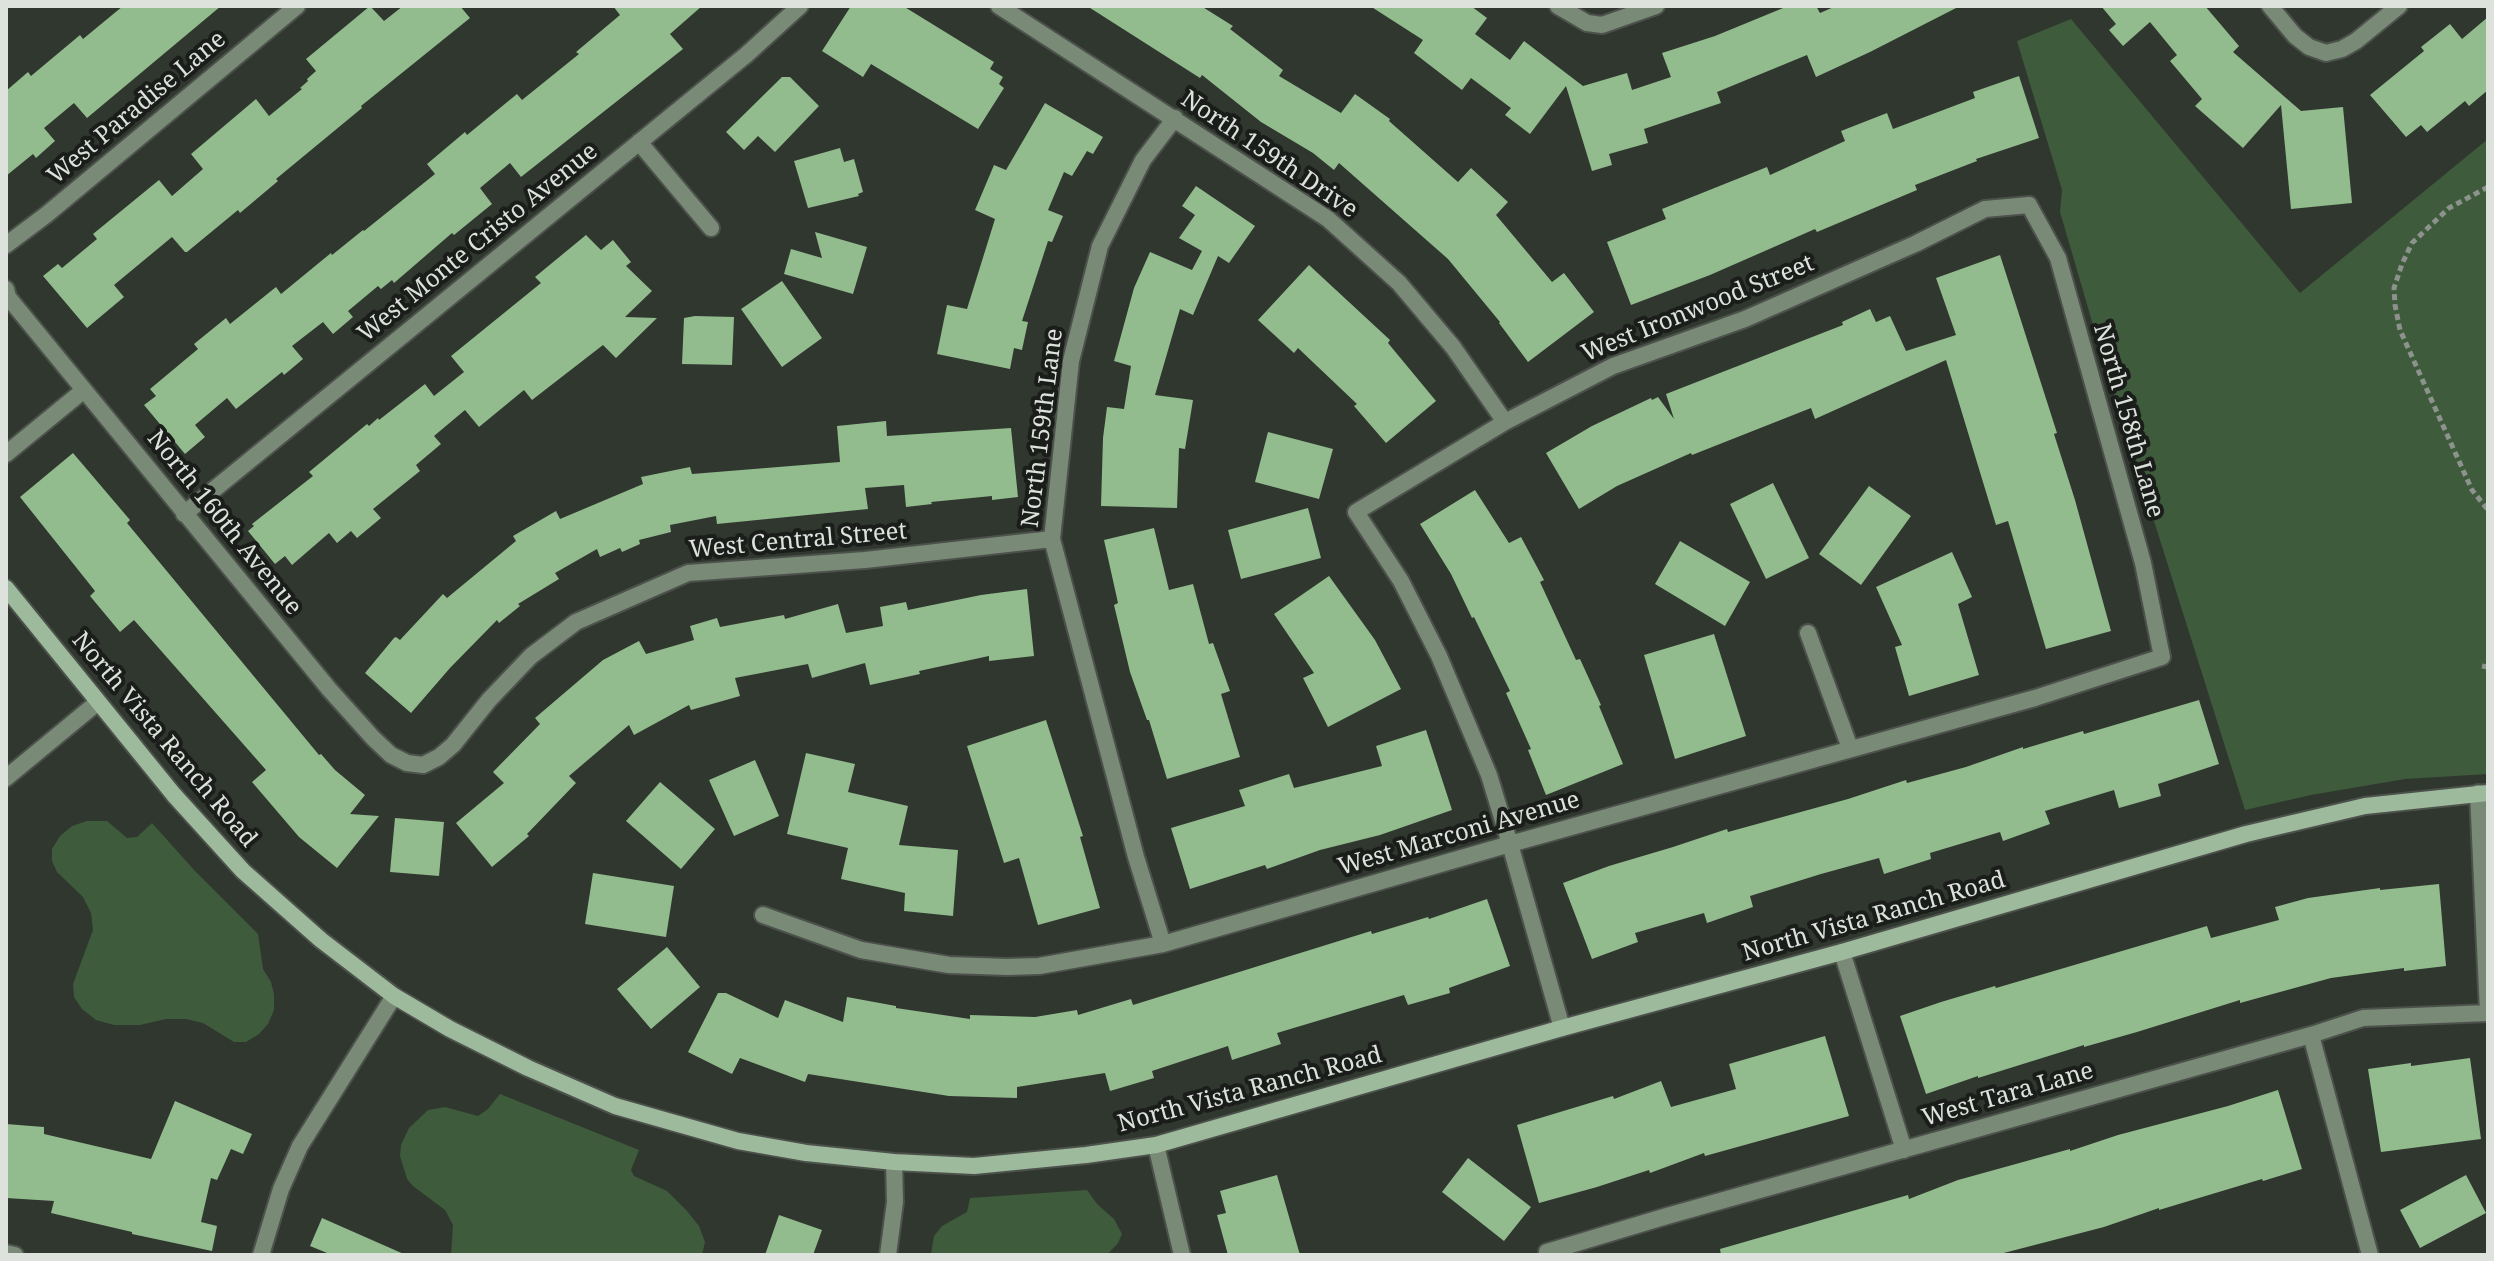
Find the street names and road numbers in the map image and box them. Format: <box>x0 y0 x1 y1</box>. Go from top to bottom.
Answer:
street label: West Paradise Lane <box>42 25 232 191</box>
street label: North 159th Drive <box>1175 85 1363 225</box>
street label: West Monte Cristo Avenue <box>352 137 604 349</box>
street label: West Ironwood Street <box>1578 249 1818 369</box>
street label: North 158th Lane <box>2087 321 2169 521</box>
street label: North 159th Lane <box>1016 327 1070 529</box>
street label: North 160th Avenue <box>141 425 307 621</box>
street label: West Central Street <box>688 517 908 565</box>
street label: North Vista Ranch Road <box>65 627 263 853</box>
street label: West Marconi Avenue <box>1335 786 1583 882</box>
street label: North Vista Ranch Road <box>1739 866 2009 968</box>
street label: North Vista Ranch Road <box>1115 1041 1385 1139</box>
street label: West Tara Lane <box>1919 1057 2097 1133</box>

